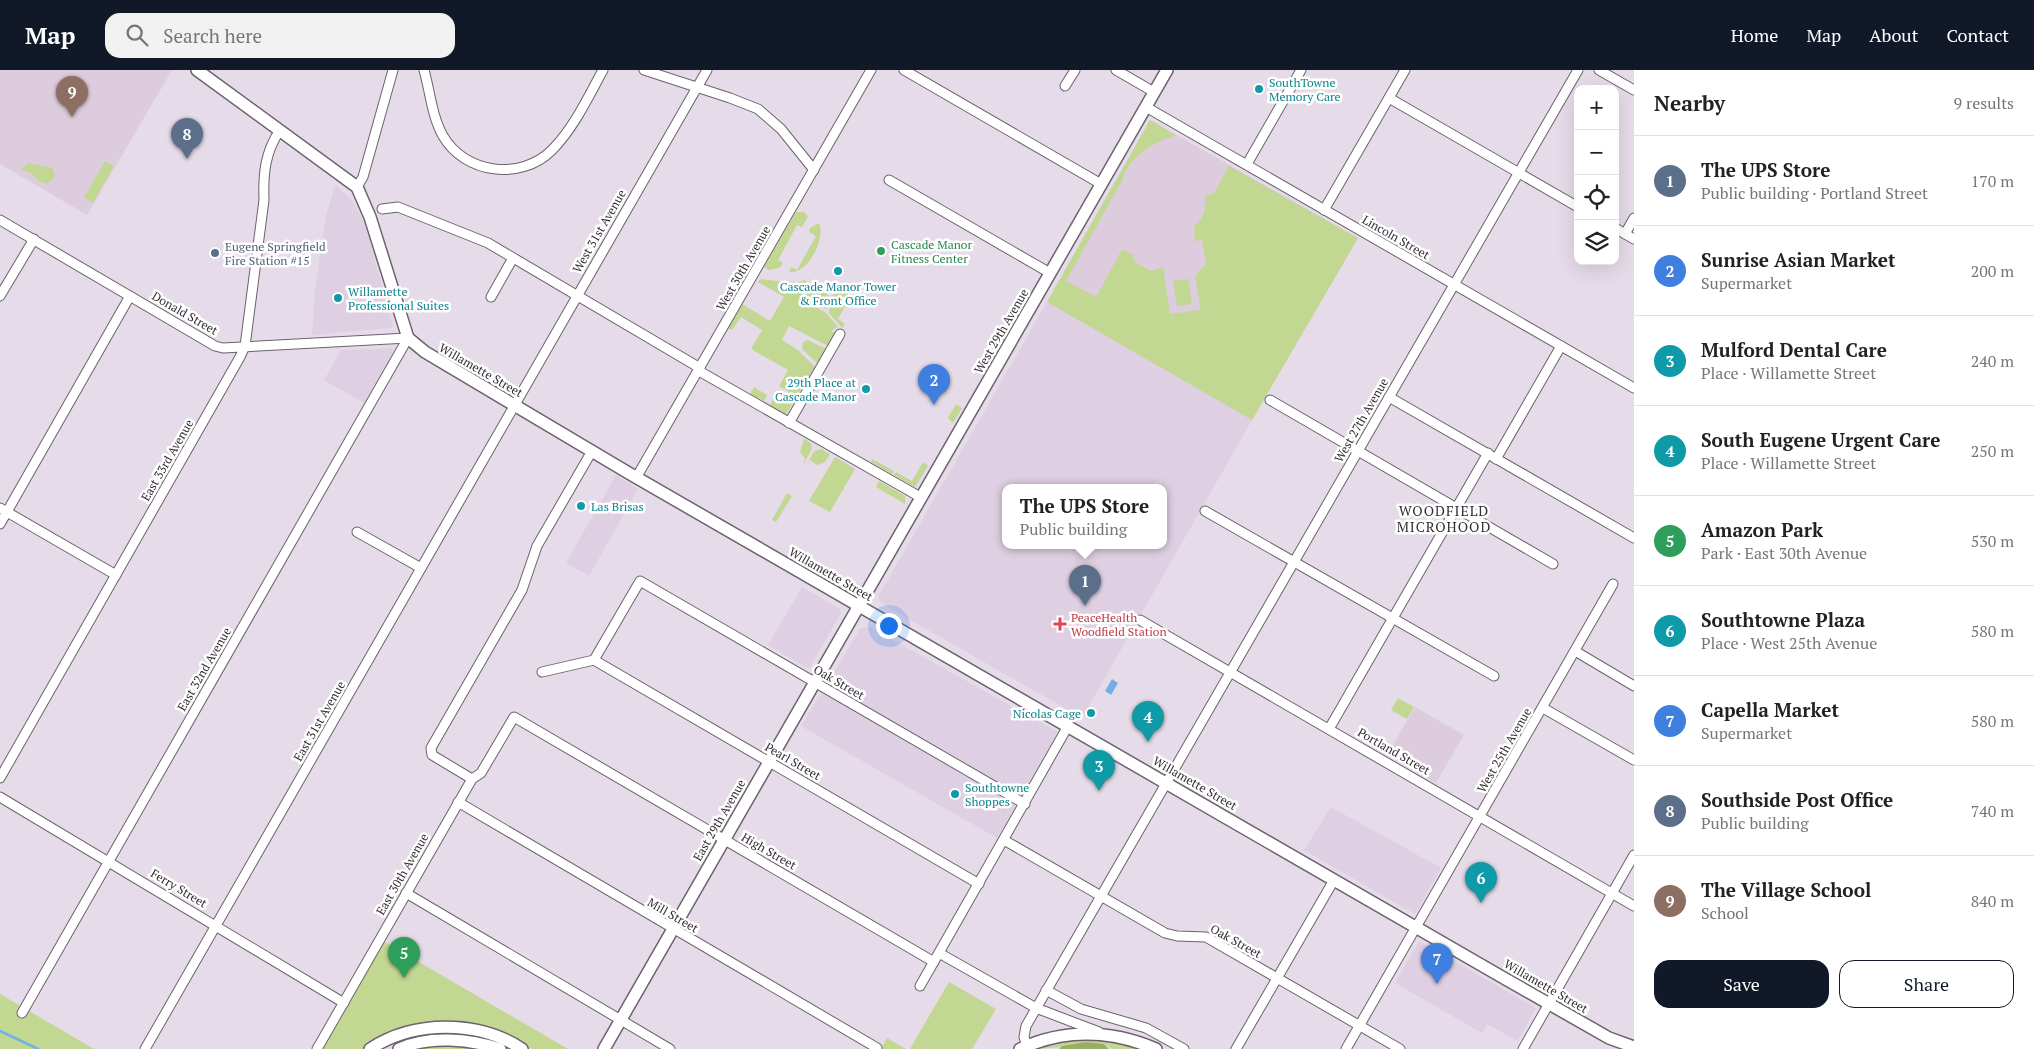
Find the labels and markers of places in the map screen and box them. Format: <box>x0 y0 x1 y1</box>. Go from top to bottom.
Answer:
place label: SouthTowne Memory Care <box>1269 75 1341 104</box>
pin: 9 <box>56 76 88 117</box>
marker: SouthTowne Memory Care <box>1253 83 1265 95</box>
pin: 8 <box>171 118 203 159</box>
place label: Cascade Manor Fitness Center <box>891 237 972 266</box>
place label: Eugene Springfield Fire Station #15 <box>225 239 326 268</box>
marker: Cascade Manor Fitness Center <box>875 245 887 257</box>
marker: Eugene Springfield Fire Station #15 <box>209 247 221 259</box>
marker: Cascade Manor Tower & Front Office <box>832 265 844 277</box>
place label: Cascade Manor Tower & Front Office <box>780 279 897 308</box>
place label: Willamette Professional Suites <box>348 284 449 313</box>
marker: Willamette Professional Suites <box>332 292 344 304</box>
pin: 2 <box>918 364 950 405</box>
place label: 29th Place at Cascade Manor <box>775 375 857 404</box>
marker: 29th Place at Cascade Manor <box>860 383 872 395</box>
place label: Las Brisas <box>591 499 644 514</box>
marker: Las Brisas <box>575 500 587 512</box>
pin: 1 <box>1069 565 1101 606</box>
place label: PeaceHealth Woodfield Station <box>1071 610 1167 639</box>
marker: PeaceHealth Woodfield Station <box>1053 617 1067 631</box>
pin: 4 <box>1132 701 1164 742</box>
place label: Nicolas Cage <box>1013 706 1081 721</box>
marker: Nicolas Cage <box>1085 707 1097 719</box>
pin: 3 <box>1083 750 1115 791</box>
place label: Southtowne Shoppes <box>965 780 1029 809</box>
marker: Southtowne Shoppes <box>949 788 961 800</box>
pin: 6 <box>1465 862 1497 903</box>
pin: 5 <box>388 937 420 978</box>
pin: 7 <box>1421 943 1453 984</box>

